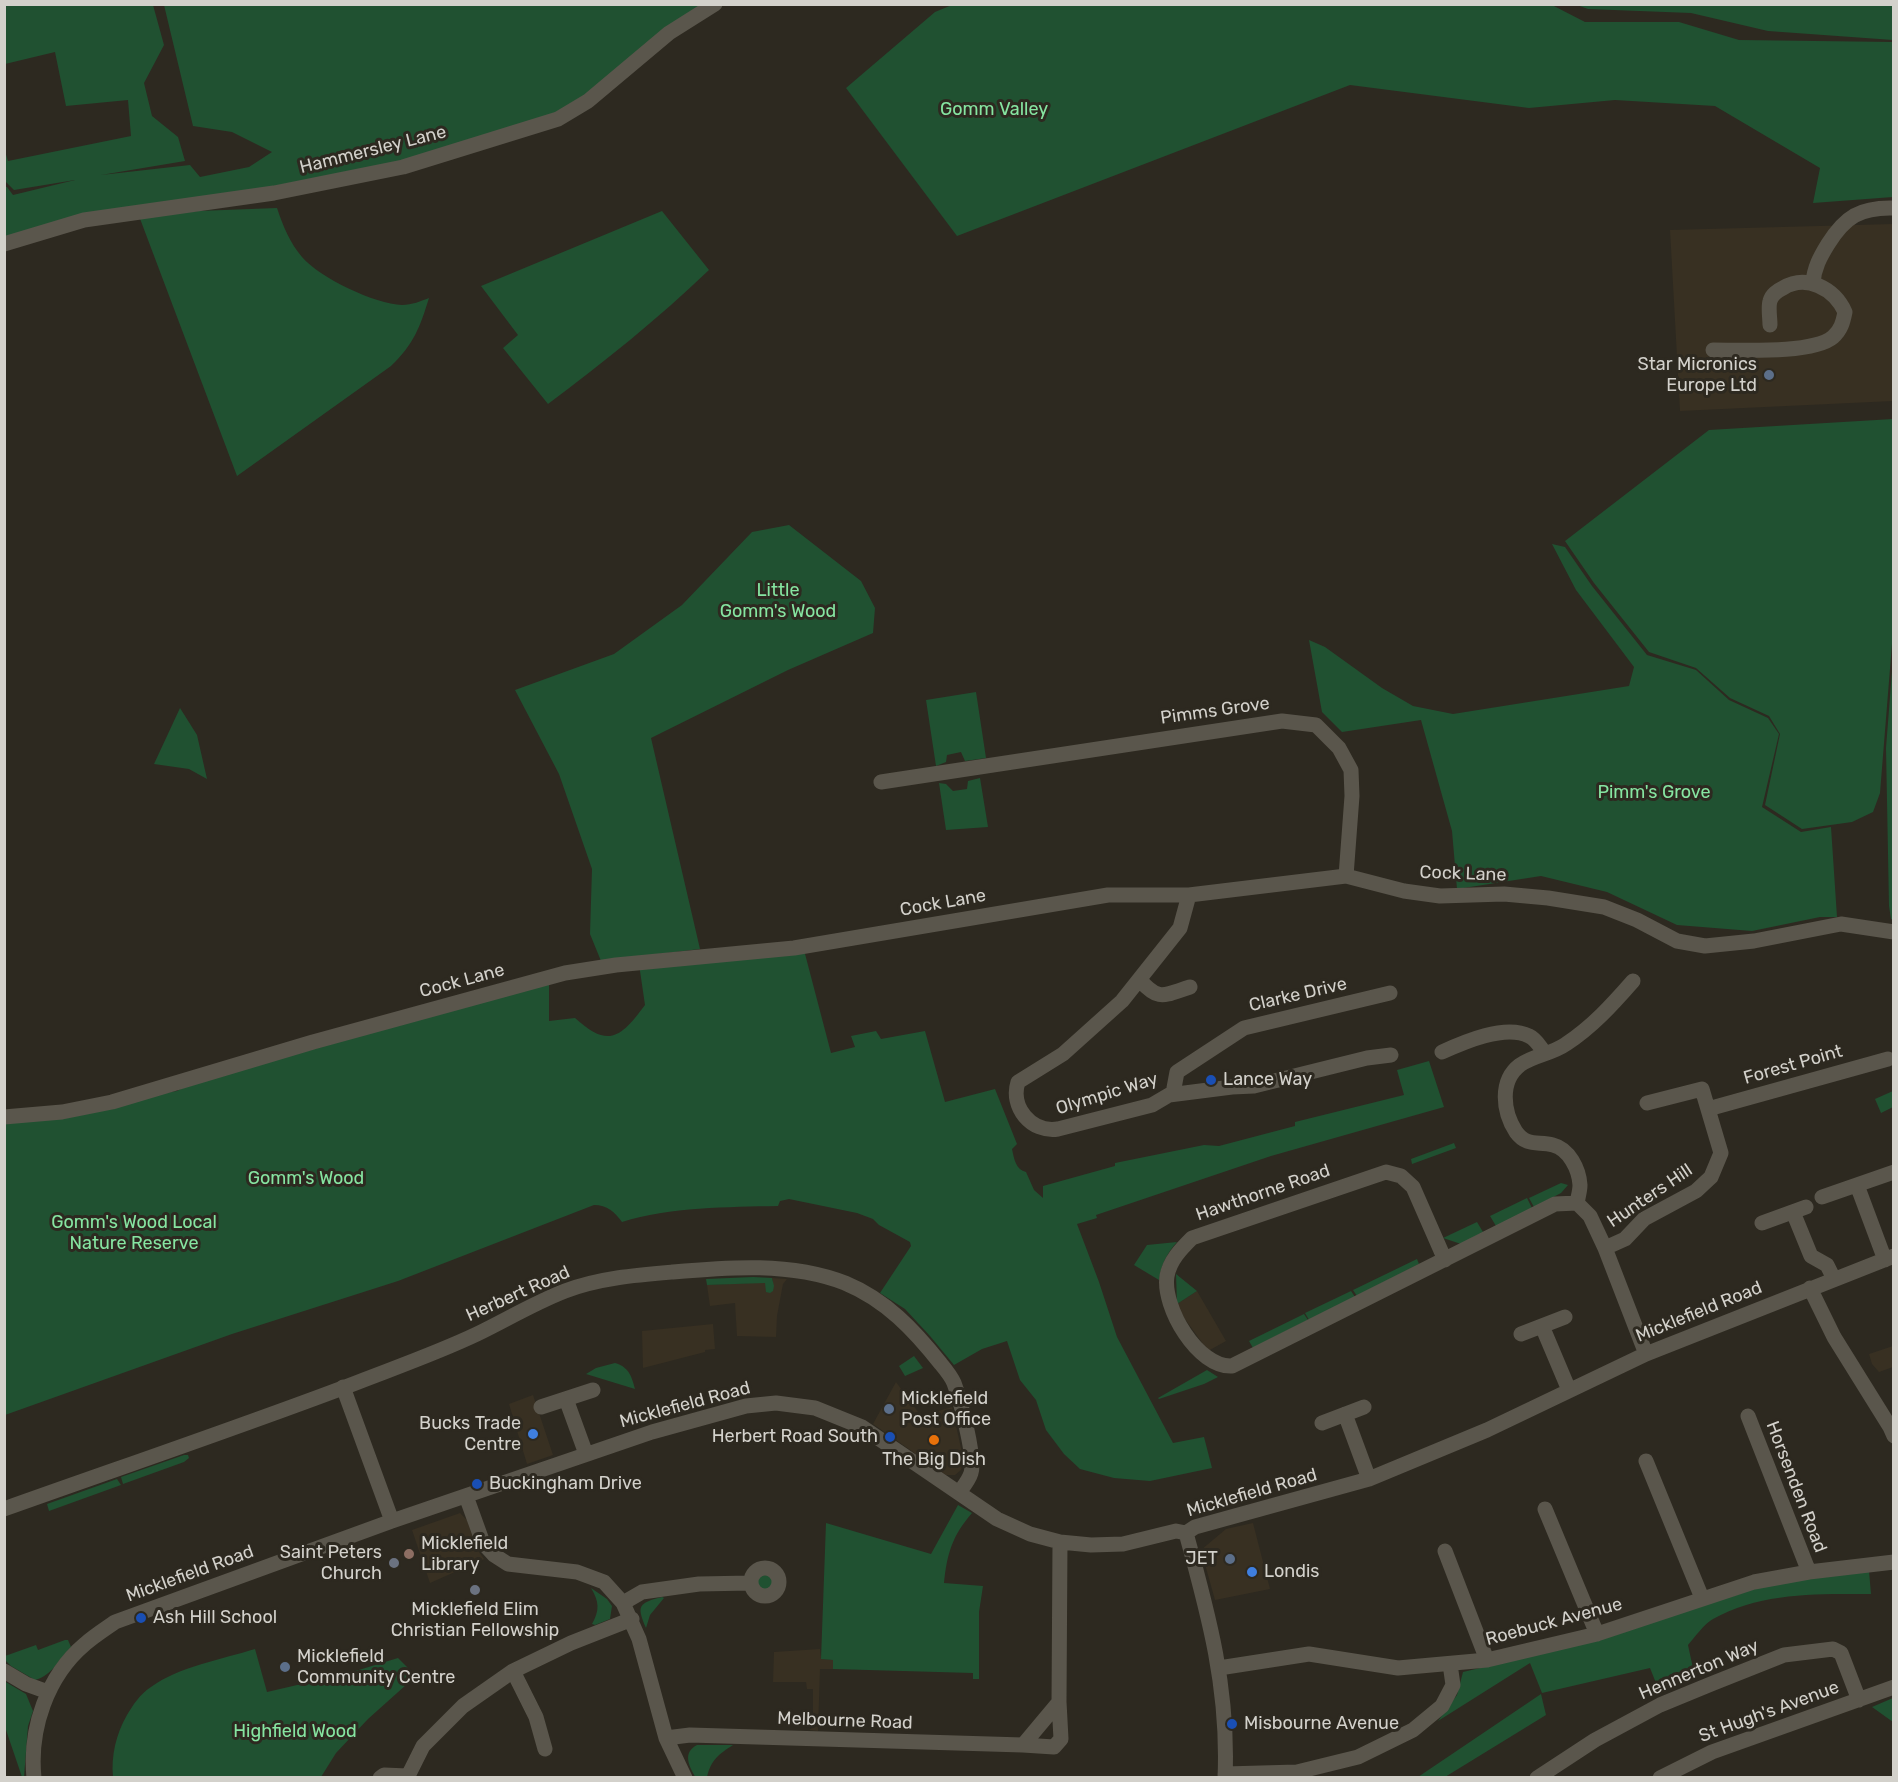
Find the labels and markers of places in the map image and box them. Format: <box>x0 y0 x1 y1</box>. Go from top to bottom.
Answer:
place label: Star Micronics Europe Ltd <box>1638 354 1757 397</box>
marker: Star Micronics Europe Ltd <box>1762 368 1776 382</box>
place label: Lance Way <box>1223 1069 1312 1091</box>
marker: Lance Way <box>1204 1073 1218 1087</box>
place label: Micklefield Post Office <box>901 1388 991 1430</box>
marker: Micklefield Post Office <box>882 1402 896 1416</box>
place label: Bucks Trade Centre <box>419 1413 521 1456</box>
place label: Herbert Road South <box>712 1426 878 1448</box>
marker: Bucks Trade Centre <box>526 1427 540 1441</box>
marker: Herbert Road South <box>883 1430 897 1444</box>
marker: The Big Dish <box>927 1433 941 1447</box>
place label: The Big Dish <box>882 1449 986 1471</box>
place label: Buckingham Drive <box>489 1473 642 1495</box>
marker: Buckingham Drive <box>470 1477 484 1491</box>
place label: Micklefield Library <box>421 1533 508 1576</box>
place label: Saint Peters Church <box>280 1542 382 1584</box>
marker: Micklefield Library <box>402 1547 416 1561</box>
place label: JET <box>1185 1548 1218 1570</box>
marker: JET <box>1223 1552 1237 1566</box>
marker: Saint Peters Church <box>387 1556 401 1570</box>
place label: Londis <box>1264 1561 1319 1583</box>
marker: Londis <box>1245 1565 1259 1579</box>
marker: Micklefield Elim Christian Fellowship <box>468 1583 482 1597</box>
place label: Micklefield Elim Christian Fellowship <box>391 1599 559 1642</box>
place label: Ash Hill School <box>153 1607 277 1629</box>
marker: Ash Hill School <box>134 1611 148 1625</box>
place label: Micklefield Community Centre <box>297 1646 455 1688</box>
marker: Micklefield Community Centre <box>278 1660 292 1674</box>
place label: Misbourne Avenue <box>1244 1713 1399 1735</box>
marker: Misbourne Avenue <box>1225 1717 1239 1731</box>

